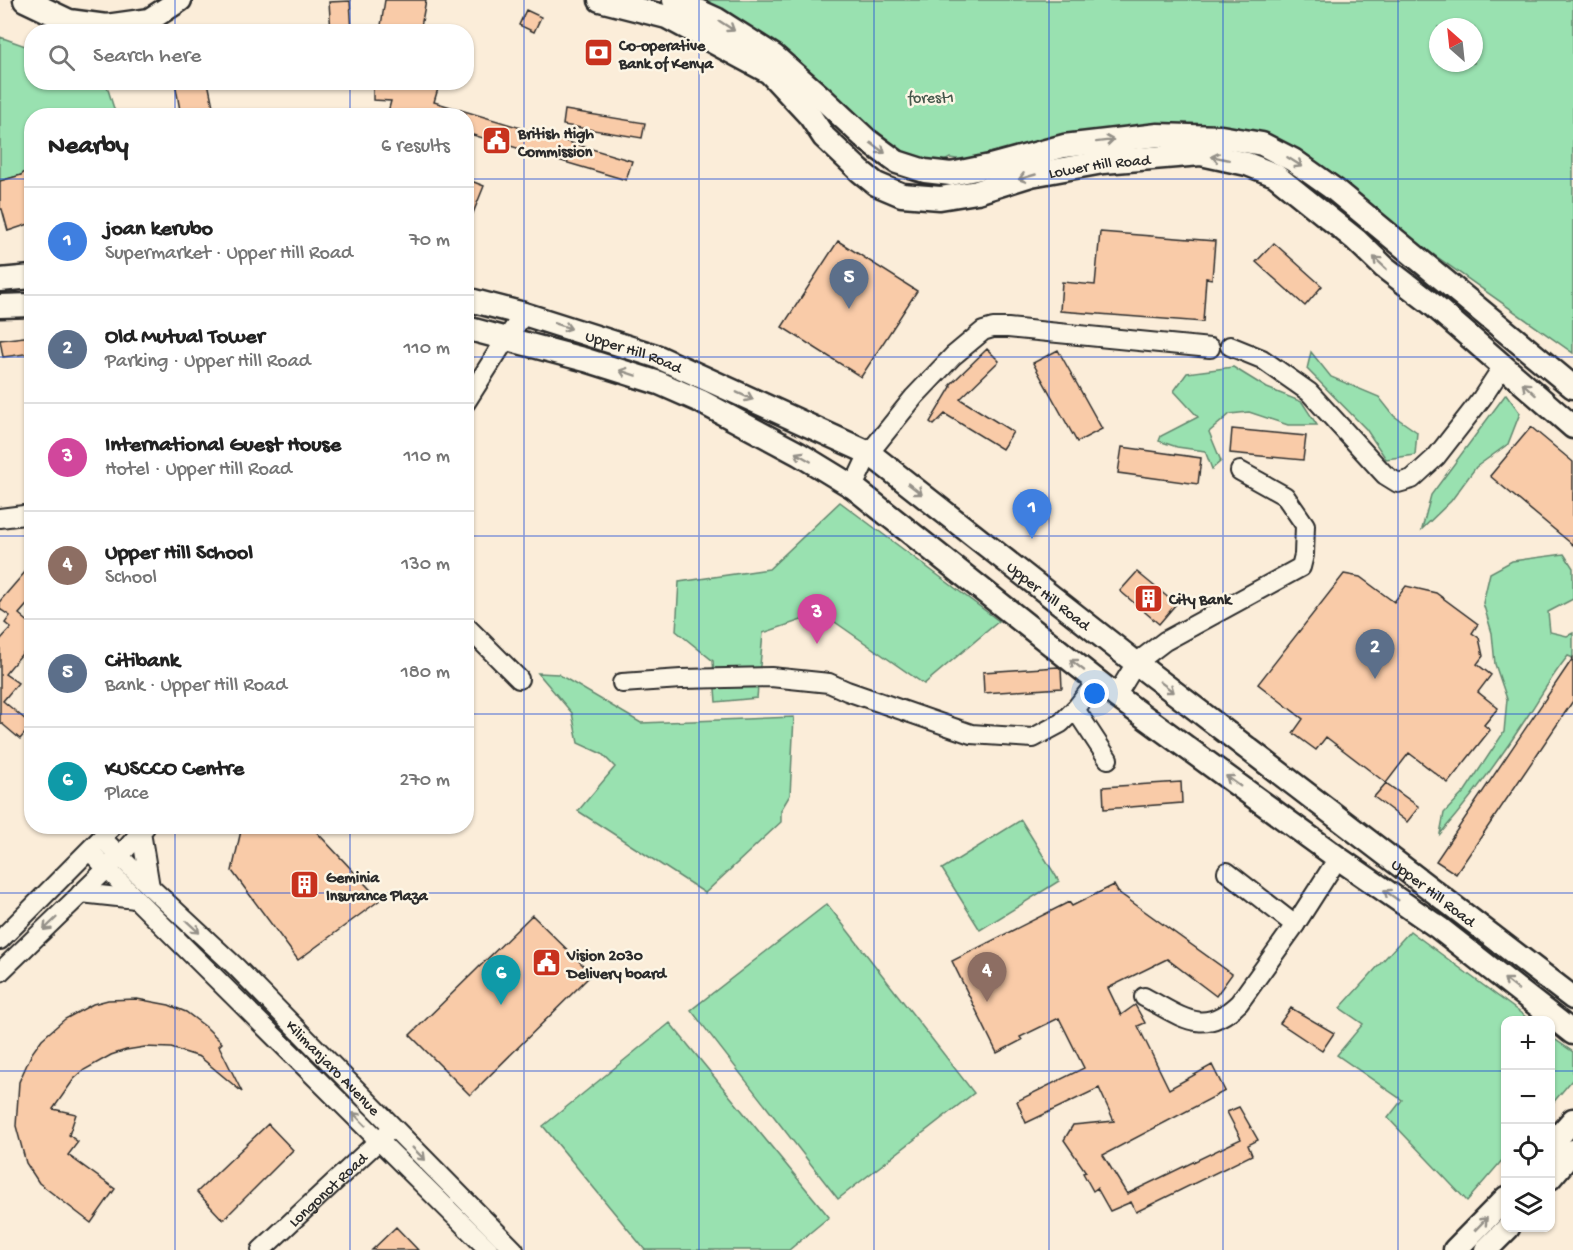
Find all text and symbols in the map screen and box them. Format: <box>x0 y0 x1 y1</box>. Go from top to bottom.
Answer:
north arrow <box>1429 18 1483 72</box>
one-way arrow <box>718 20 734 32</box>
search box <box>24 24 474 90</box>
bank icon: Co-operative Bank of Kenya <box>582 37 614 69</box>
place label: Co-operative Bank of Kenya <box>618 38 714 75</box>
icon: search <box>45 41 78 74</box>
text: Search here <box>93 44 201 70</box>
park label: forest1 <box>907 90 954 109</box>
public building icon: British High Commission <box>481 125 513 157</box>
place label: British High Commission <box>517 126 594 163</box>
text: Nearby <box>48 132 129 163</box>
one-way arrow <box>1095 135 1115 146</box>
text: 6 results <box>381 136 450 159</box>
one-way arrow <box>870 142 886 154</box>
street label: Lower Hill Road <box>1047 152 1153 185</box>
one-way arrow <box>1211 152 1230 163</box>
one-way arrow <box>1286 156 1303 168</box>
one-way arrow <box>1018 172 1037 183</box>
text: joan kerubo <box>105 217 213 243</box>
text: 1 <box>63 230 72 253</box>
text: 70 m <box>409 230 450 253</box>
text: Supermarket · Upper Hill Road <box>105 243 353 266</box>
one-way arrow <box>1373 256 1388 270</box>
pin: 5 <box>830 260 868 309</box>
one-way arrow <box>553 321 572 332</box>
text: Old Mutual Tower <box>105 325 264 351</box>
street label: Upper Hill Road <box>582 328 686 380</box>
text: 2 <box>63 338 72 361</box>
text: 110 m <box>404 338 450 361</box>
text: Parking · Upper Hill Road <box>105 351 310 374</box>
one-way arrow <box>619 367 638 378</box>
one-way arrow <box>1521 382 1536 396</box>
one-way arrow <box>735 391 753 403</box>
text: International Guest House <box>105 433 341 459</box>
text: 3 <box>62 446 73 469</box>
text: 110 m <box>404 446 450 469</box>
one-way arrow <box>795 451 812 463</box>
text: Hotel · Upper Hill Road <box>105 459 292 482</box>
one-way arrow <box>907 482 923 495</box>
pin: 1 <box>1012 490 1052 539</box>
text: Upper Hill School <box>105 541 253 567</box>
text: 4 <box>63 554 72 577</box>
text: 130 m <box>401 554 450 577</box>
street label: Upper Hill Road <box>1002 559 1094 637</box>
text: School <box>105 567 157 590</box>
building icon: City Bank <box>1132 582 1164 614</box>
place label: City Bank <box>1168 592 1233 611</box>
pin: 3 <box>798 594 836 644</box>
pin: 2 <box>1356 630 1394 679</box>
text: Citibank <box>105 649 180 675</box>
one-way arrow <box>1069 658 1085 671</box>
text: 5 <box>62 662 73 685</box>
text: 180 m <box>401 662 450 685</box>
text: Bank · Upper Hill Road <box>105 675 287 698</box>
your location <box>1080 679 1109 708</box>
one-way arrow <box>1159 681 1175 694</box>
text: KUSCCO Centre <box>105 757 244 783</box>
text: 6 <box>62 770 73 793</box>
text: 270 m <box>400 770 450 793</box>
one-way arrow <box>1226 775 1242 787</box>
text: Place <box>105 783 149 806</box>
street label: Upper Hill Road <box>1386 856 1479 934</box>
building icon: Geminia Insurance Plaza <box>289 869 321 901</box>
place label: Geminia Insurance Plaza <box>326 870 429 907</box>
one-way arrow <box>1384 889 1400 901</box>
one-way arrow <box>42 916 57 931</box>
one-way arrow <box>185 920 200 934</box>
public building icon: Vision 2030 Delivery board <box>530 947 562 979</box>
place label: Vision 2030 Delivery board <box>565 948 668 985</box>
pin: 4 <box>968 952 1006 1002</box>
pin: 6 <box>482 956 520 1005</box>
one-way arrow <box>1503 978 1519 991</box>
map controls <box>1501 1016 1555 1232</box>
button: + <box>1501 1016 1555 1070</box>
street label: Kilimanjaro Avenue <box>280 1017 383 1122</box>
button: − <box>1501 1070 1555 1124</box>
one-way arrow <box>351 1112 366 1127</box>
button: locate <box>1501 1124 1555 1178</box>
one-way arrow <box>412 1146 427 1161</box>
street label: Longonot Road <box>286 1149 374 1232</box>
button: layers <box>1501 1178 1555 1232</box>
one-way arrow <box>1473 1217 1488 1232</box>

